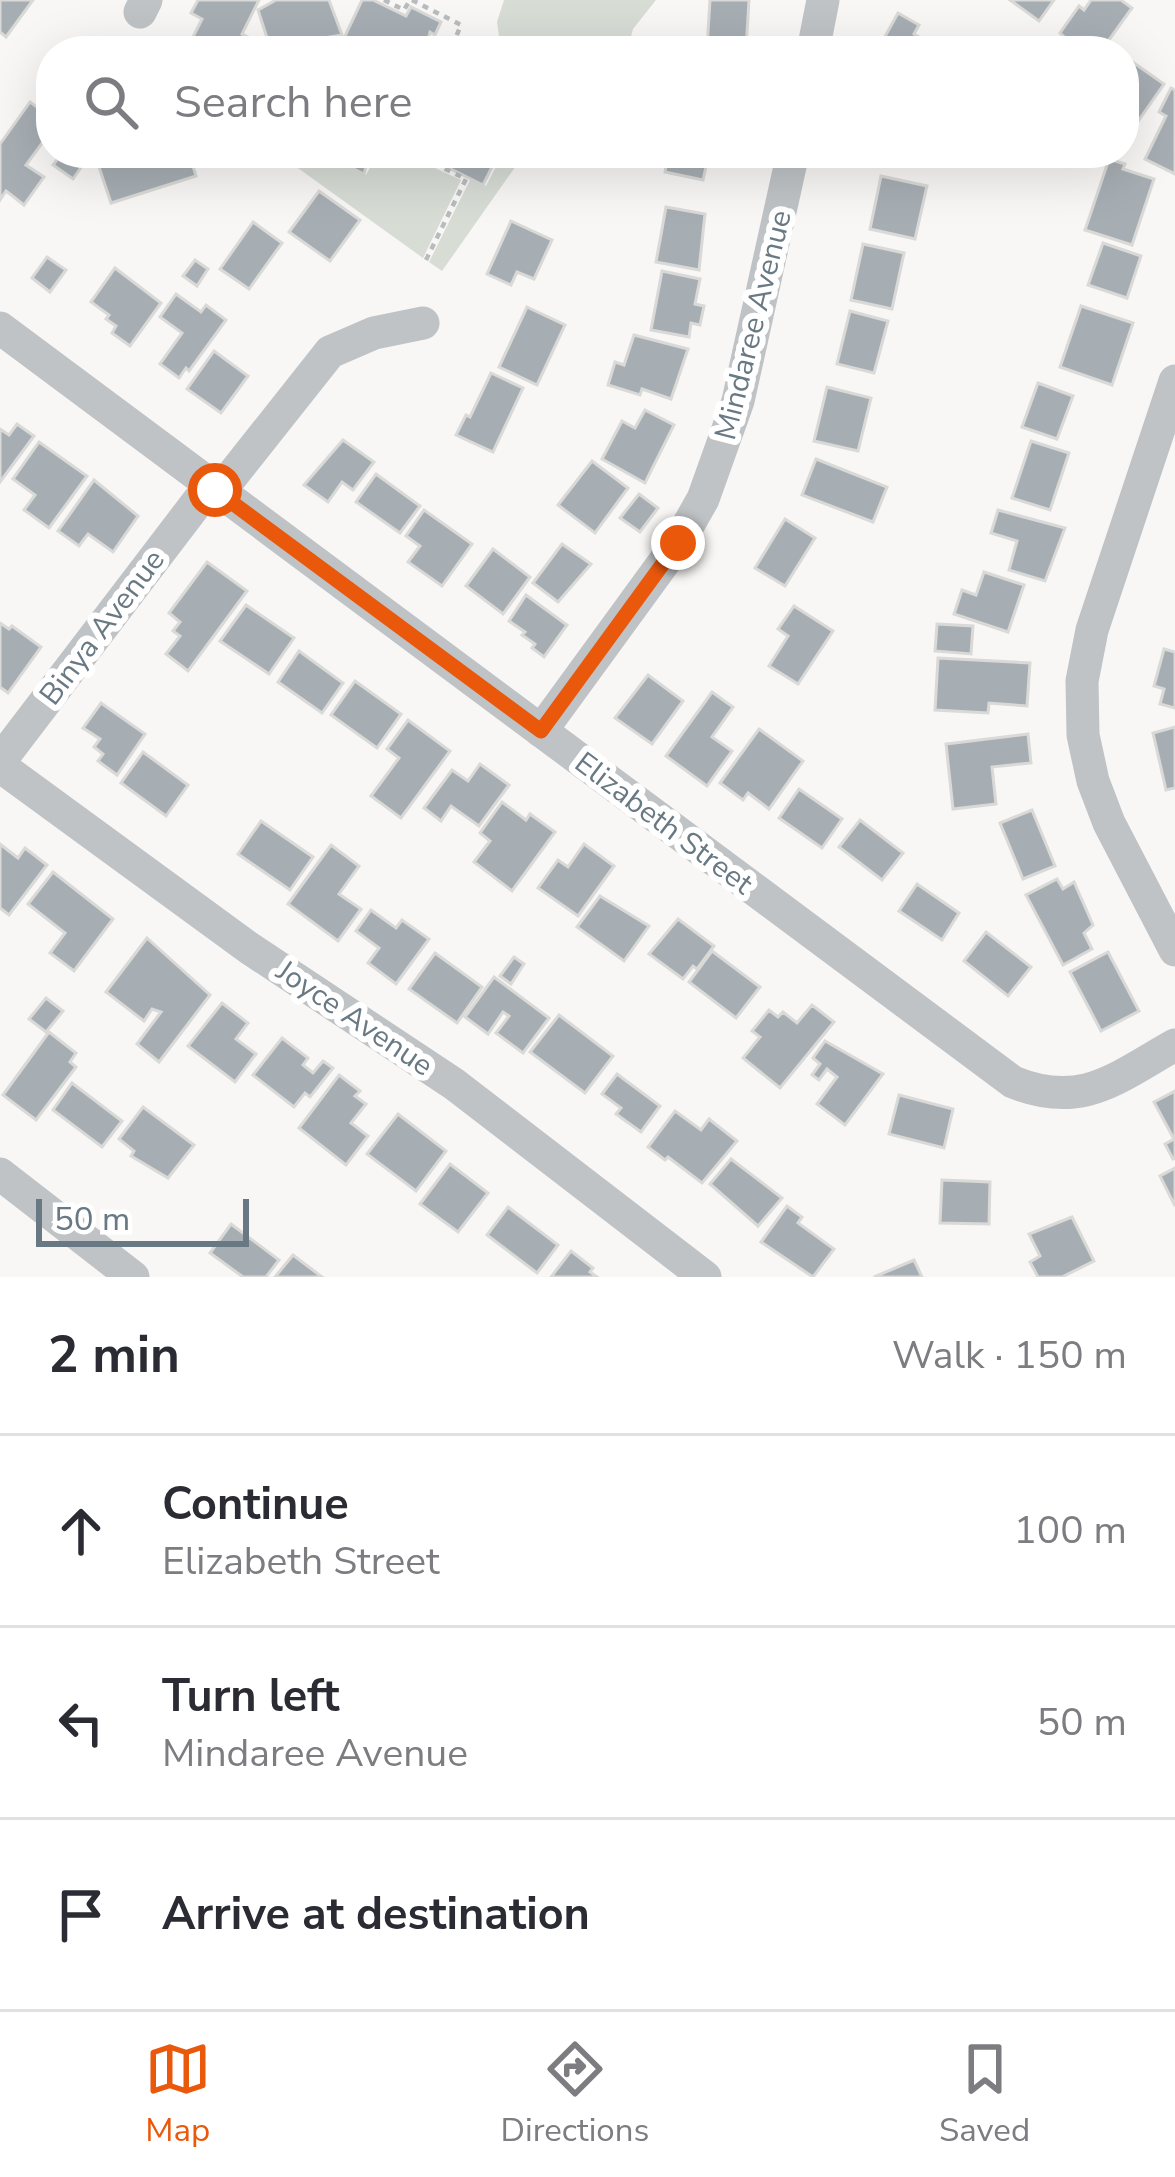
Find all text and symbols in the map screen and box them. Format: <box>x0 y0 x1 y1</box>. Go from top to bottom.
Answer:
search box <box>36 36 1139 168</box>
icon: search <box>78 69 144 135</box>
text: Search here <box>174 72 413 133</box>
street label: Mindaree Avenue <box>705 206 802 444</box>
route start <box>188 463 242 517</box>
route end <box>651 516 705 570</box>
street label: Binya Avenue <box>30 541 174 713</box>
street label: Elizabeth Street <box>566 743 762 904</box>
street label: Joyce Avenue <box>268 950 441 1086</box>
scale bar <box>36 1193 249 1246</box>
text: 50 m <box>54 1197 130 1242</box>
text: 2 min <box>48 1320 180 1390</box>
text: Walk · 150 m <box>892 1329 1127 1382</box>
text: Continue <box>162 1474 349 1535</box>
icon: ahead <box>48 1498 114 1564</box>
text: 100 m <box>1013 1504 1127 1557</box>
text: Elizabeth Street <box>162 1535 440 1588</box>
text: Turn left <box>162 1666 340 1727</box>
icon: left <box>48 1690 114 1756</box>
text: 50 m <box>1037 1696 1127 1749</box>
text: Mindaree Avenue <box>162 1727 468 1780</box>
icon: arrive <box>48 1882 114 1948</box>
text: Arrive at destination <box>162 1884 590 1945</box>
tab: Map <box>145 2036 211 2153</box>
tab: Directions <box>501 2036 649 2153</box>
tab: Saved <box>939 2036 1030 2153</box>

